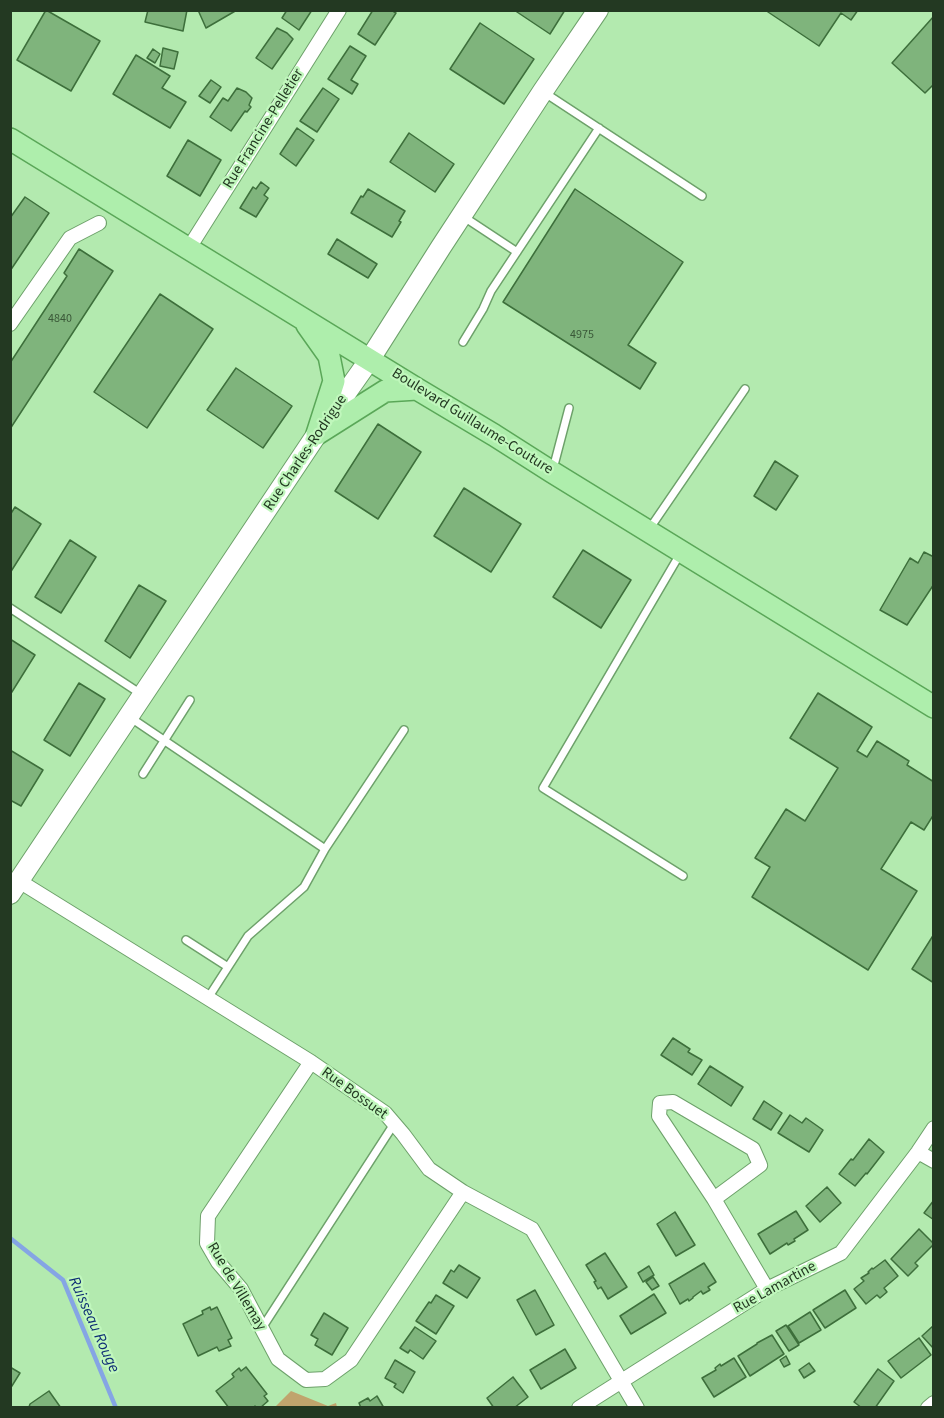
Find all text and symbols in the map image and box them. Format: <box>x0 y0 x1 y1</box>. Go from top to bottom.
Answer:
street label: Rue Francine-Pelletier <box>220 66 308 192</box>
house number: 4840 <box>48 312 72 326</box>
house number: 4975 <box>570 328 594 342</box>
street label: Boulevard Guillaume-Couture <box>388 365 556 479</box>
street label: Rue Charles-Rodrigue <box>261 392 351 514</box>
street label: Rue Bossuet <box>318 1064 390 1124</box>
street label: Rue de Villemay <box>203 1240 269 1334</box>
street label: Rue Lamartine <box>731 1258 819 1318</box>
water label: Ruisseau Rouge <box>63 1274 123 1376</box>

